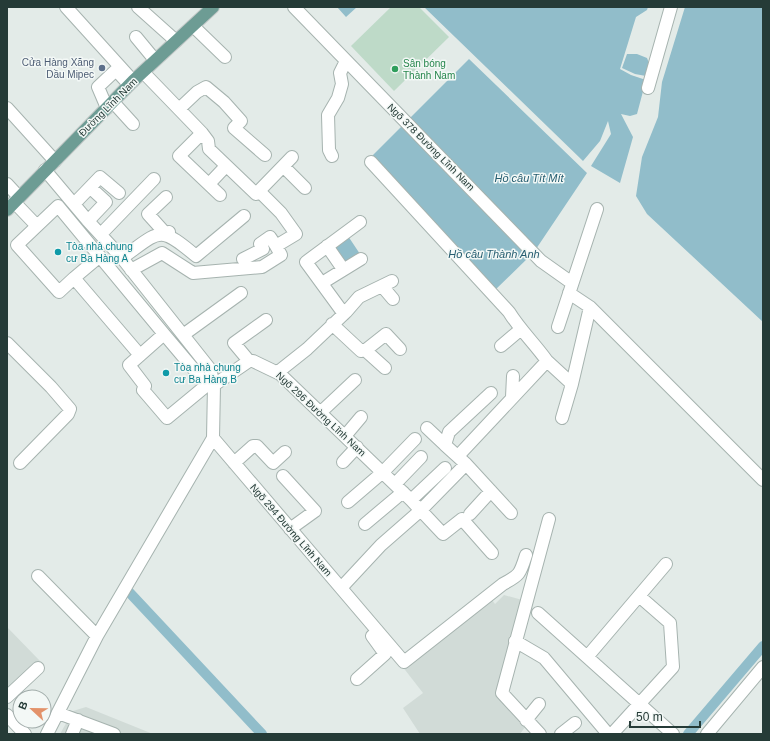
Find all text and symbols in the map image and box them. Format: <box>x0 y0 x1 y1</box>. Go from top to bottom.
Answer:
place label: Cửa Hàng Xăng Dầu Mipec <box>22 57 94 80</box>
place label: Sân bóng Thành Nam <box>403 58 455 81</box>
marker: Cửa Hàng Xăng Dầu Mipec <box>97 63 107 73</box>
marker: Sân bóng Thành Nam <box>390 64 400 74</box>
street label: Đường Lĩnh Nam <box>77 76 139 138</box>
street label: Ngõ 378 Đường Lĩnh Nam <box>385 101 477 193</box>
water label: Hồ câu Tít Mít <box>494 172 564 184</box>
place label: Tòa nhà chung cư Ba Hàng A <box>66 241 133 264</box>
marker: Tòa nhà chung cư Ba Hàng A <box>53 247 63 257</box>
water label: Hồ câu Thành Anh <box>448 248 540 260</box>
place label: Tòa nhà chung cư Ba Hàng B <box>174 362 241 385</box>
marker: Tòa nhà chung cư Ba Hàng B <box>161 368 171 378</box>
street label: Ngõ 296 Đường Lĩnh Nam <box>274 370 368 458</box>
street label: Ngõ 294 Đường Lĩnh Nam <box>248 482 334 578</box>
north arrow <box>12 689 52 729</box>
text: B <box>16 699 30 711</box>
scale bar <box>630 703 700 729</box>
text: 50 m <box>636 710 663 724</box>

